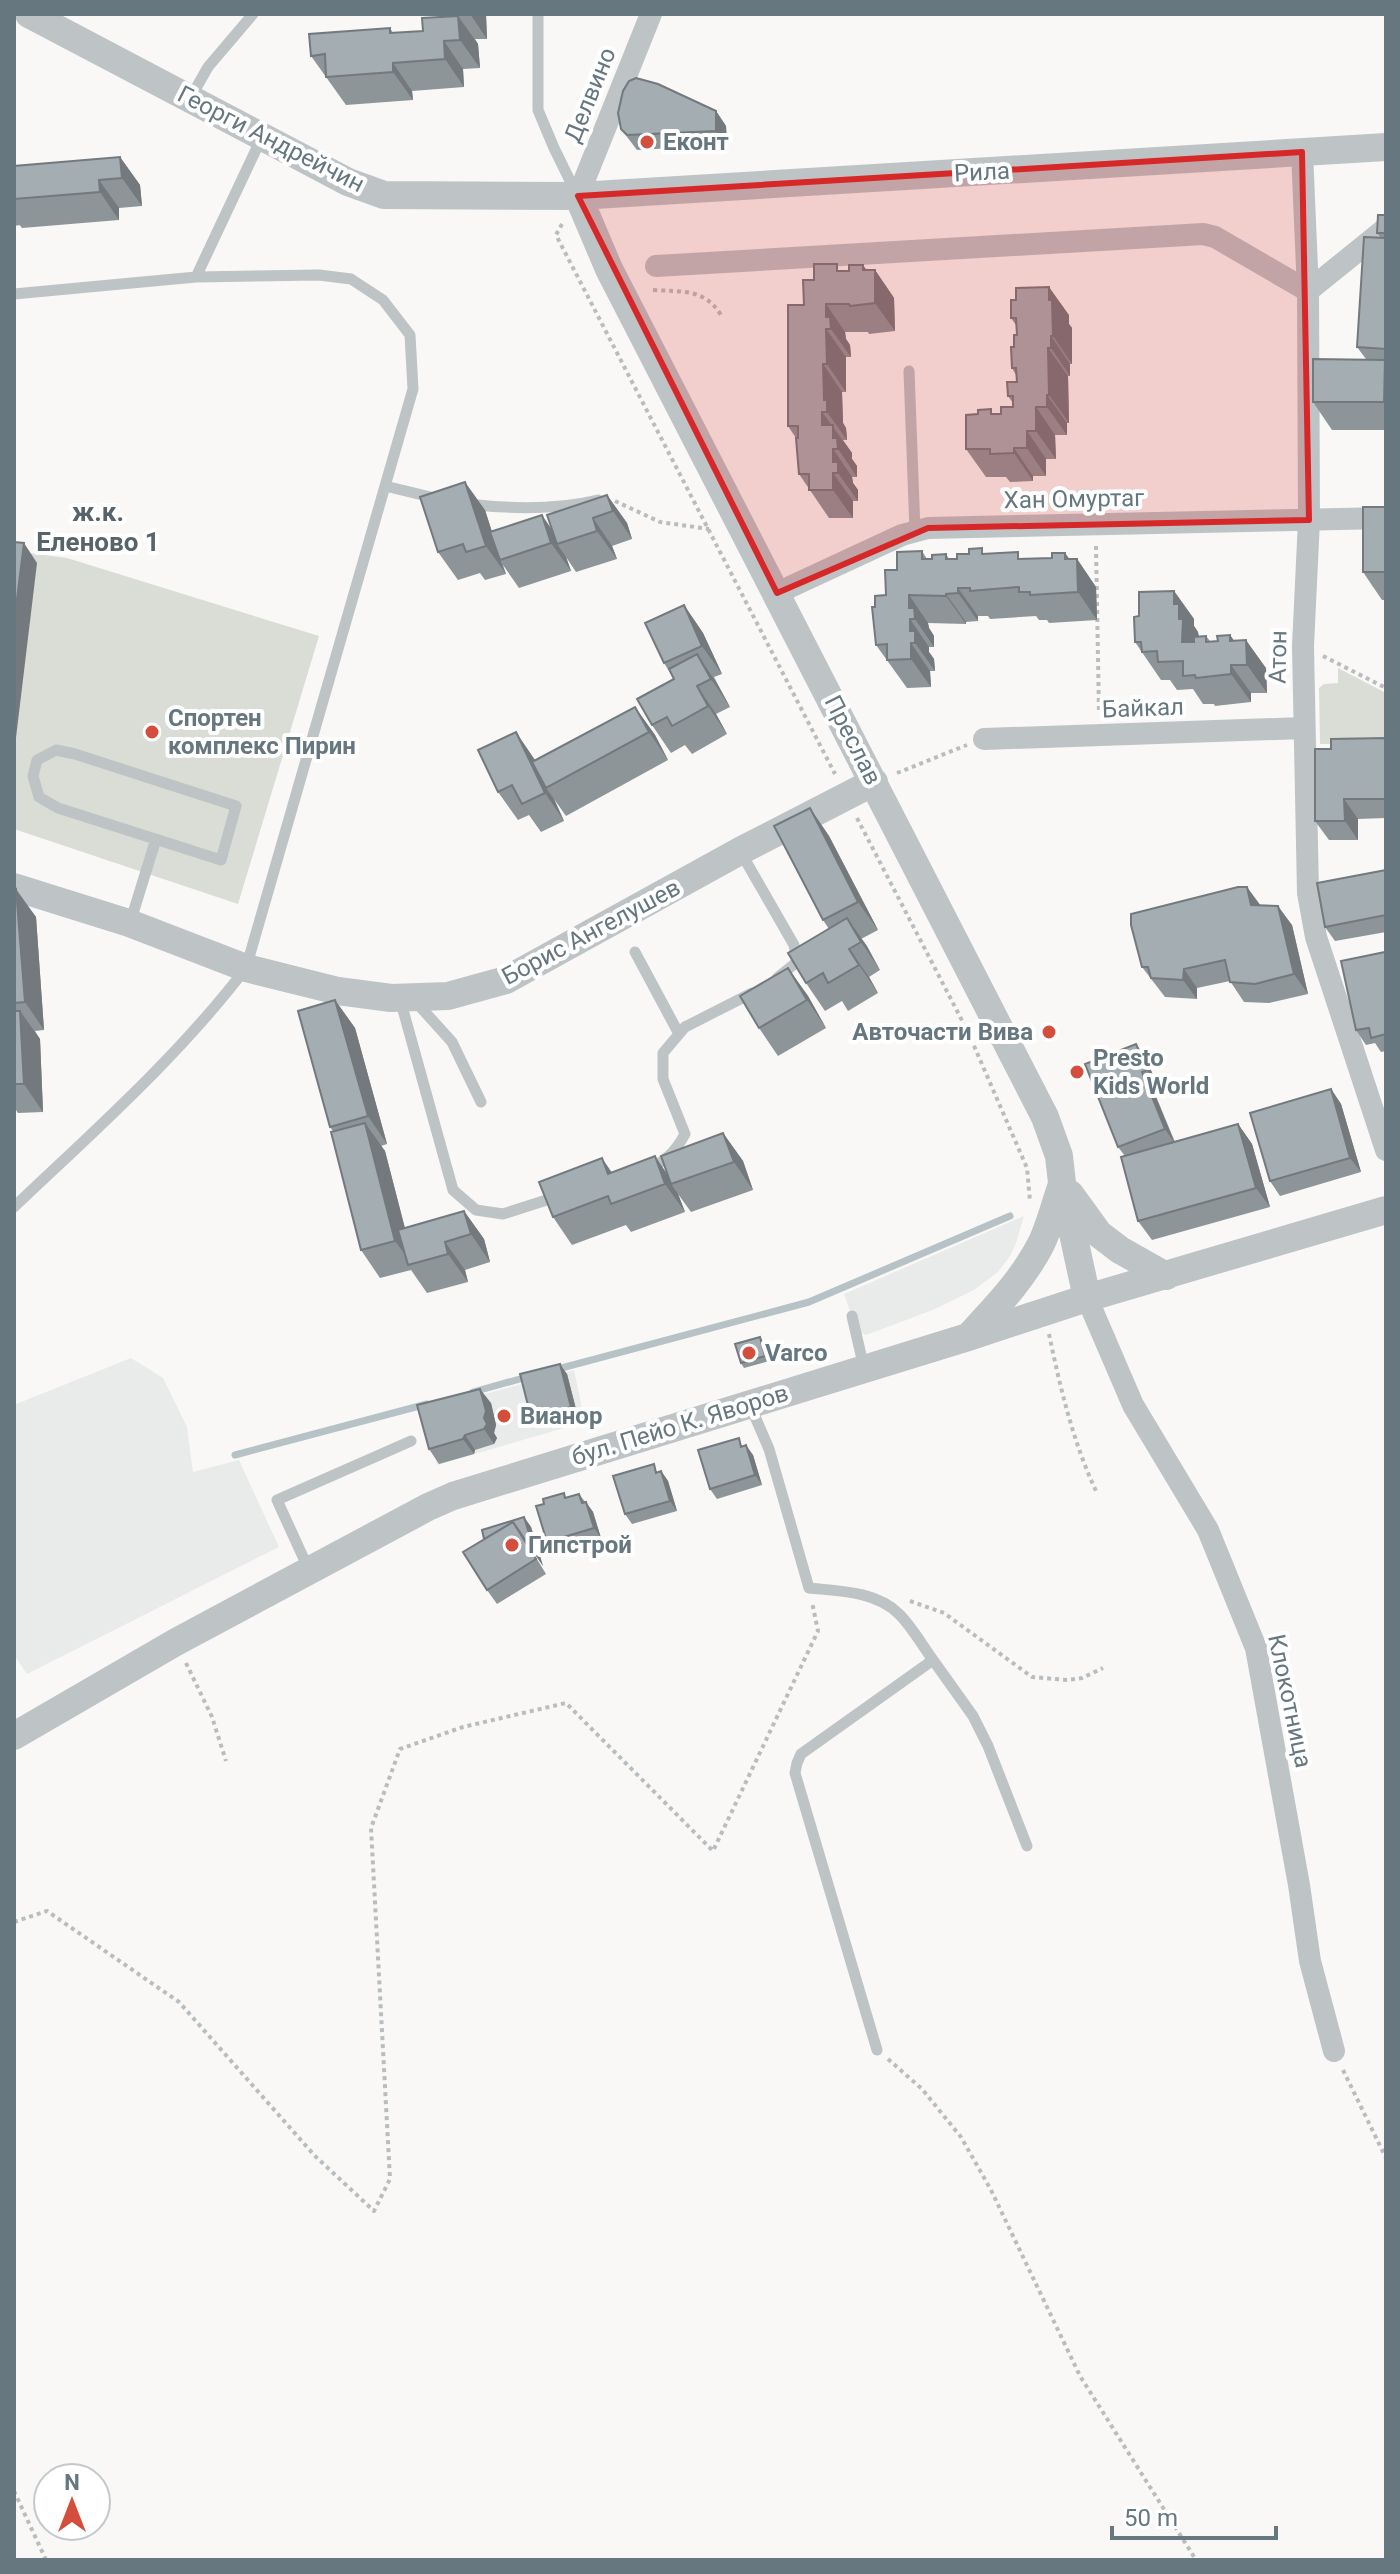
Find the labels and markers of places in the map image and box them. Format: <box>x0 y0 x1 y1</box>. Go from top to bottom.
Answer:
place label: Еконт <box>663 128 729 156</box>
marker: Еконт <box>638 133 656 151</box>
place label: Спортен комплекс Пирин <box>168 704 356 760</box>
marker: Спортен комплекс Пирин <box>143 723 161 741</box>
place label: Авточасти Вива <box>852 1018 1033 1046</box>
marker: Авточасти Вива <box>1040 1023 1058 1041</box>
place label: Presto Kids World <box>1093 1044 1209 1100</box>
marker: Presto Kids World <box>1068 1063 1086 1081</box>
place label: Varco <box>765 1339 828 1367</box>
marker: Varco <box>740 1344 758 1362</box>
place label: Вианор <box>520 1402 602 1430</box>
marker: Вианор <box>495 1407 513 1425</box>
place label: Гипстрой <box>528 1531 632 1559</box>
marker: Гипстрой <box>503 1536 521 1554</box>

